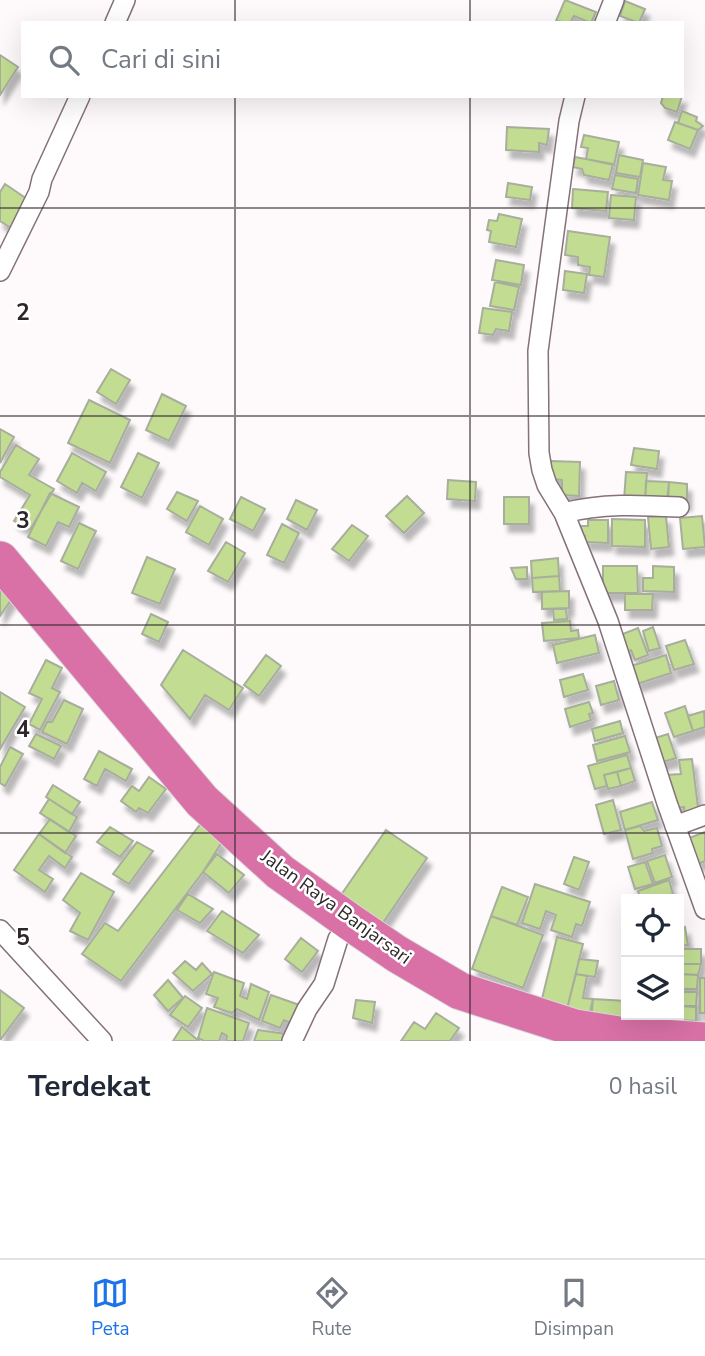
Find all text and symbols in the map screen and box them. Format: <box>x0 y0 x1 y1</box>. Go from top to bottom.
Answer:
search box <box>21 21 684 98</box>
icon: search <box>45 41 83 79</box>
text: Cari di sini <box>101 42 221 77</box>
text: 2 <box>16 297 30 328</box>
text: 3 <box>16 505 30 536</box>
text: 4 <box>16 714 30 745</box>
street label: Jalan Raya Banjarsari <box>255 843 417 970</box>
map controls <box>621 894 684 1020</box>
button: locate <box>621 894 684 957</box>
text: 5 <box>16 922 30 953</box>
button: layers <box>621 957 684 1020</box>
text: Terdekat <box>28 1066 150 1107</box>
text: 0 hasil <box>609 1071 677 1102</box>
tab: Peta <box>91 1274 129 1342</box>
tab: Rute <box>312 1274 352 1342</box>
tab: Disimpan <box>534 1274 614 1342</box>

